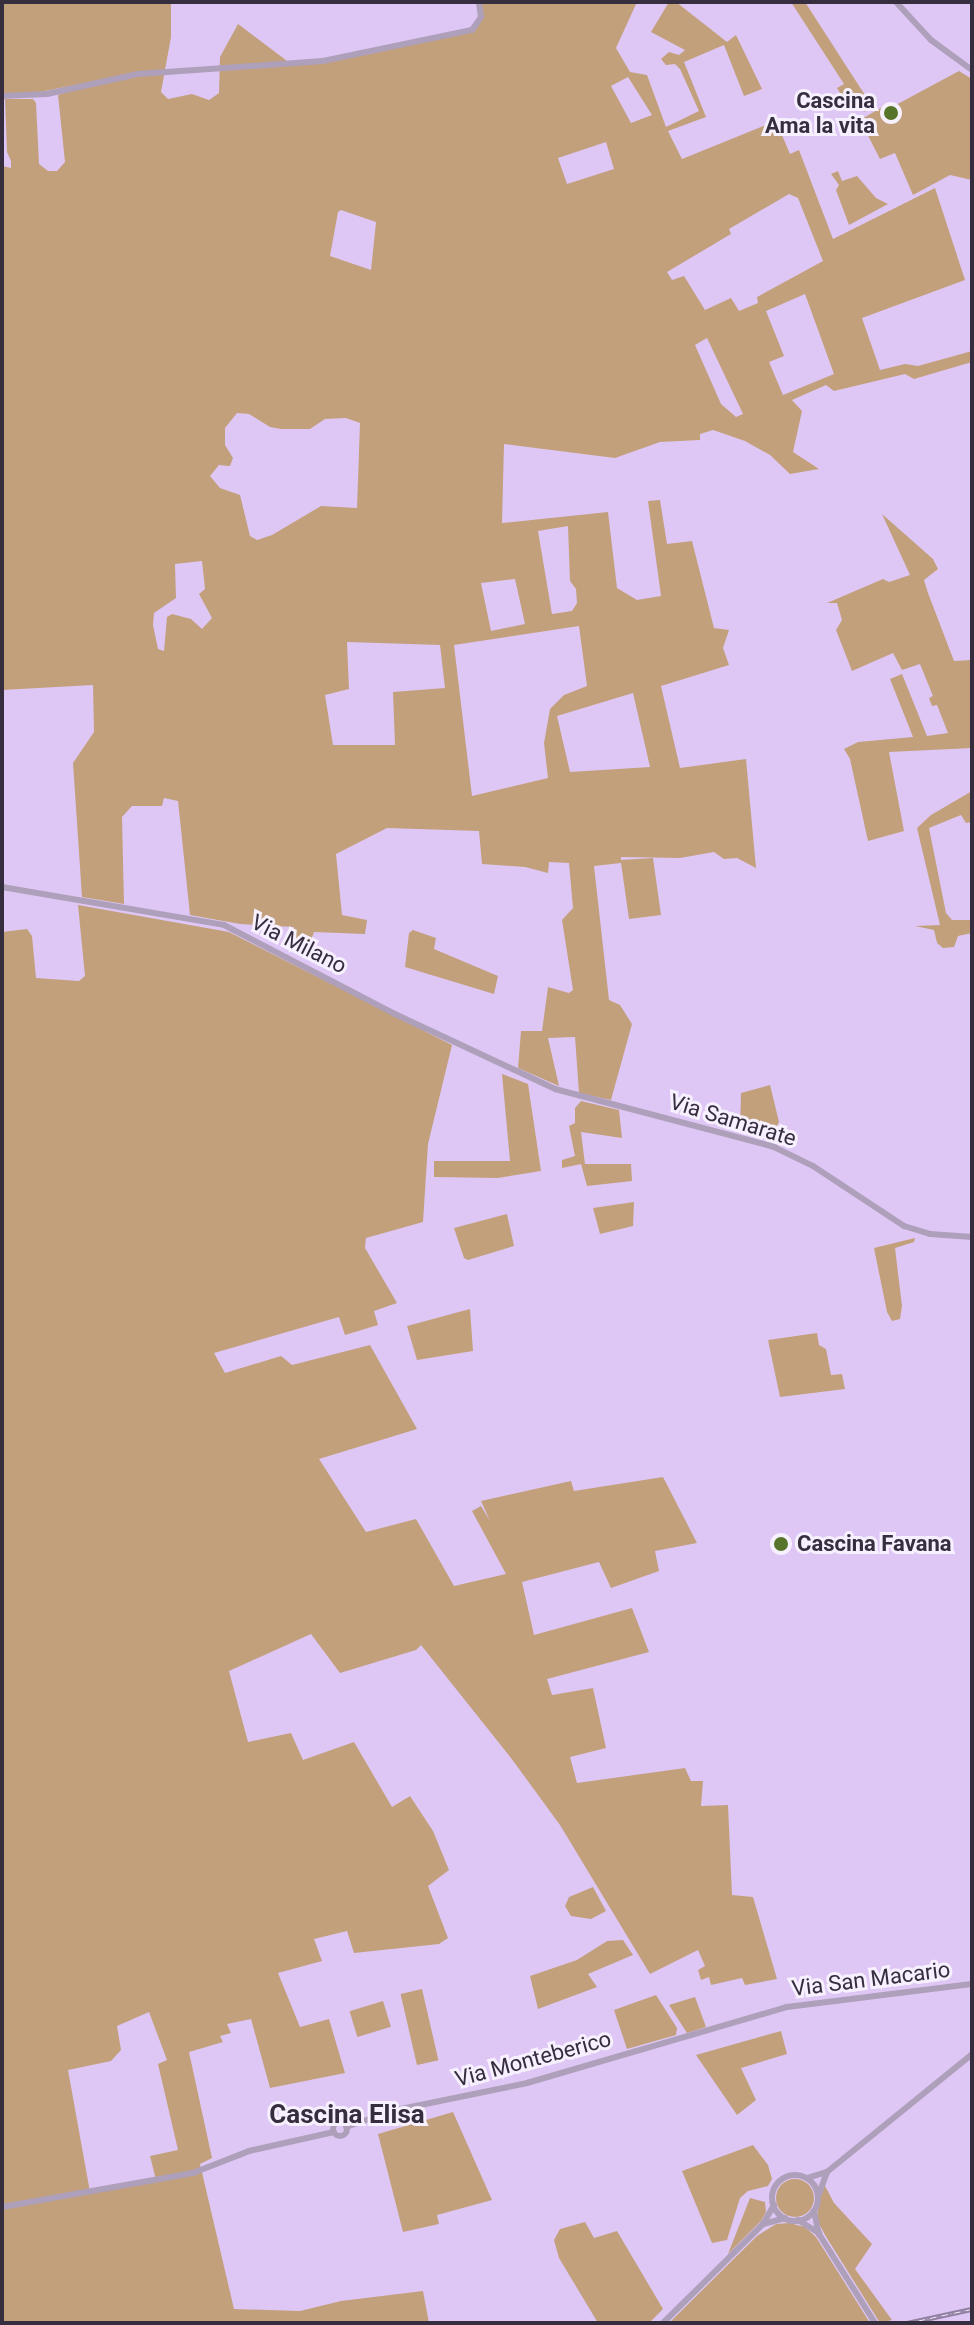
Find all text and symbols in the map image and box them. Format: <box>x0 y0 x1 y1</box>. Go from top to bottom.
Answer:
place label: Cascina Ama la vita <box>765 87 875 138</box>
marker: Cascina Ama la vita <box>882 104 900 122</box>
street label: Via Milano <box>247 909 351 979</box>
street label: Via Samarate <box>667 1088 799 1152</box>
place label: Cascina Favana <box>797 1531 952 1557</box>
marker: Cascina Favana <box>772 1535 790 1553</box>
street label: Via San Macario <box>790 1956 952 2002</box>
street label: Via Monteberico <box>452 2025 614 2093</box>
district label: Cascina Elisa <box>269 2099 425 2131</box>

